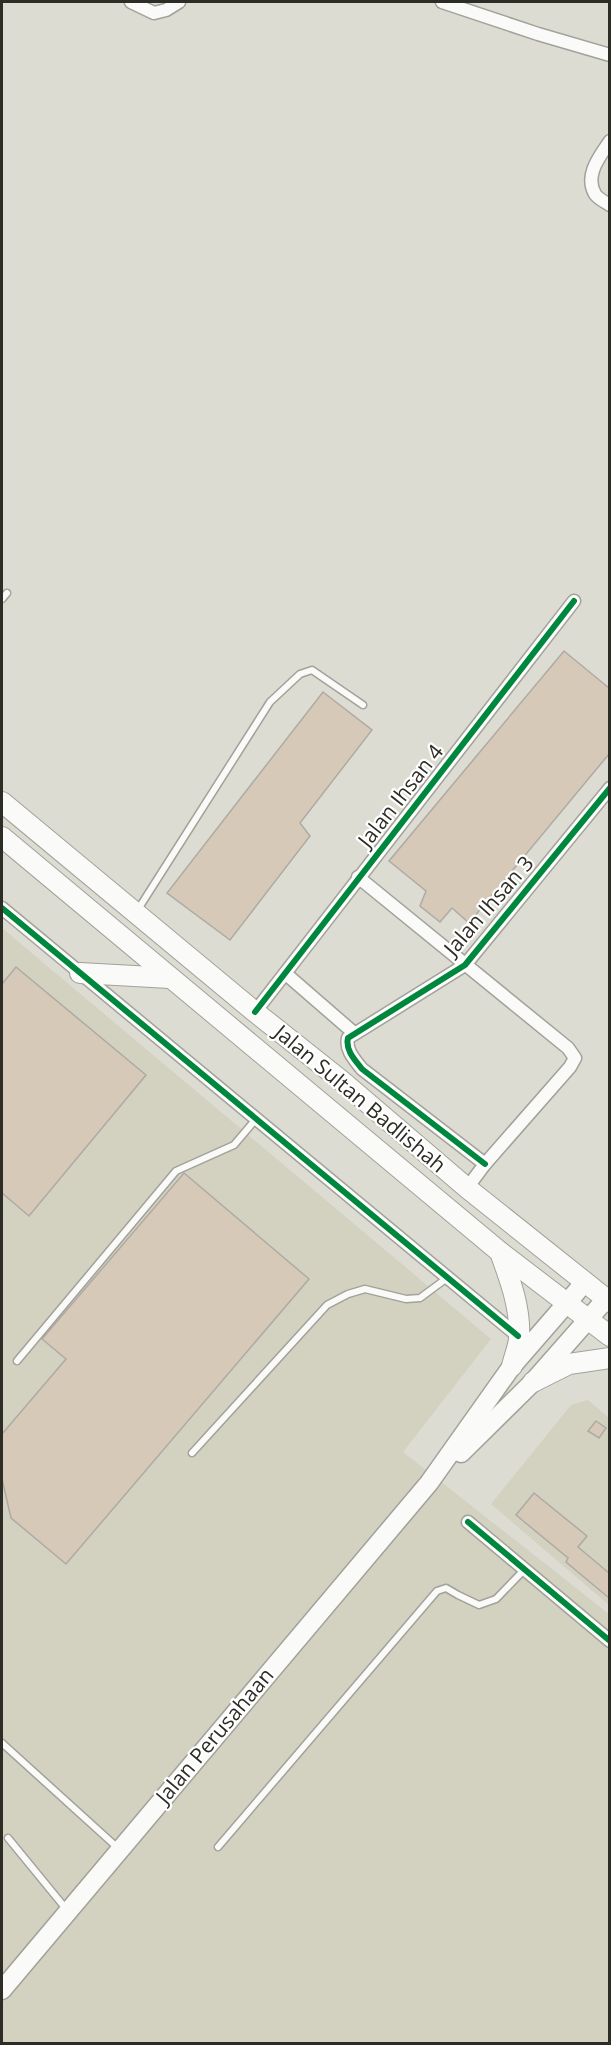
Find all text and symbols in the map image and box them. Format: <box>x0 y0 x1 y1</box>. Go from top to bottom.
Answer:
street label: Jalan Ihsan 4 <box>350 738 449 854</box>
street label: Jalan Ihsan 3 <box>436 850 539 963</box>
street label: Jalan Sultan Badlishah <box>267 1017 452 1178</box>
street label: Jalan Perusahaan <box>148 1662 279 1811</box>

